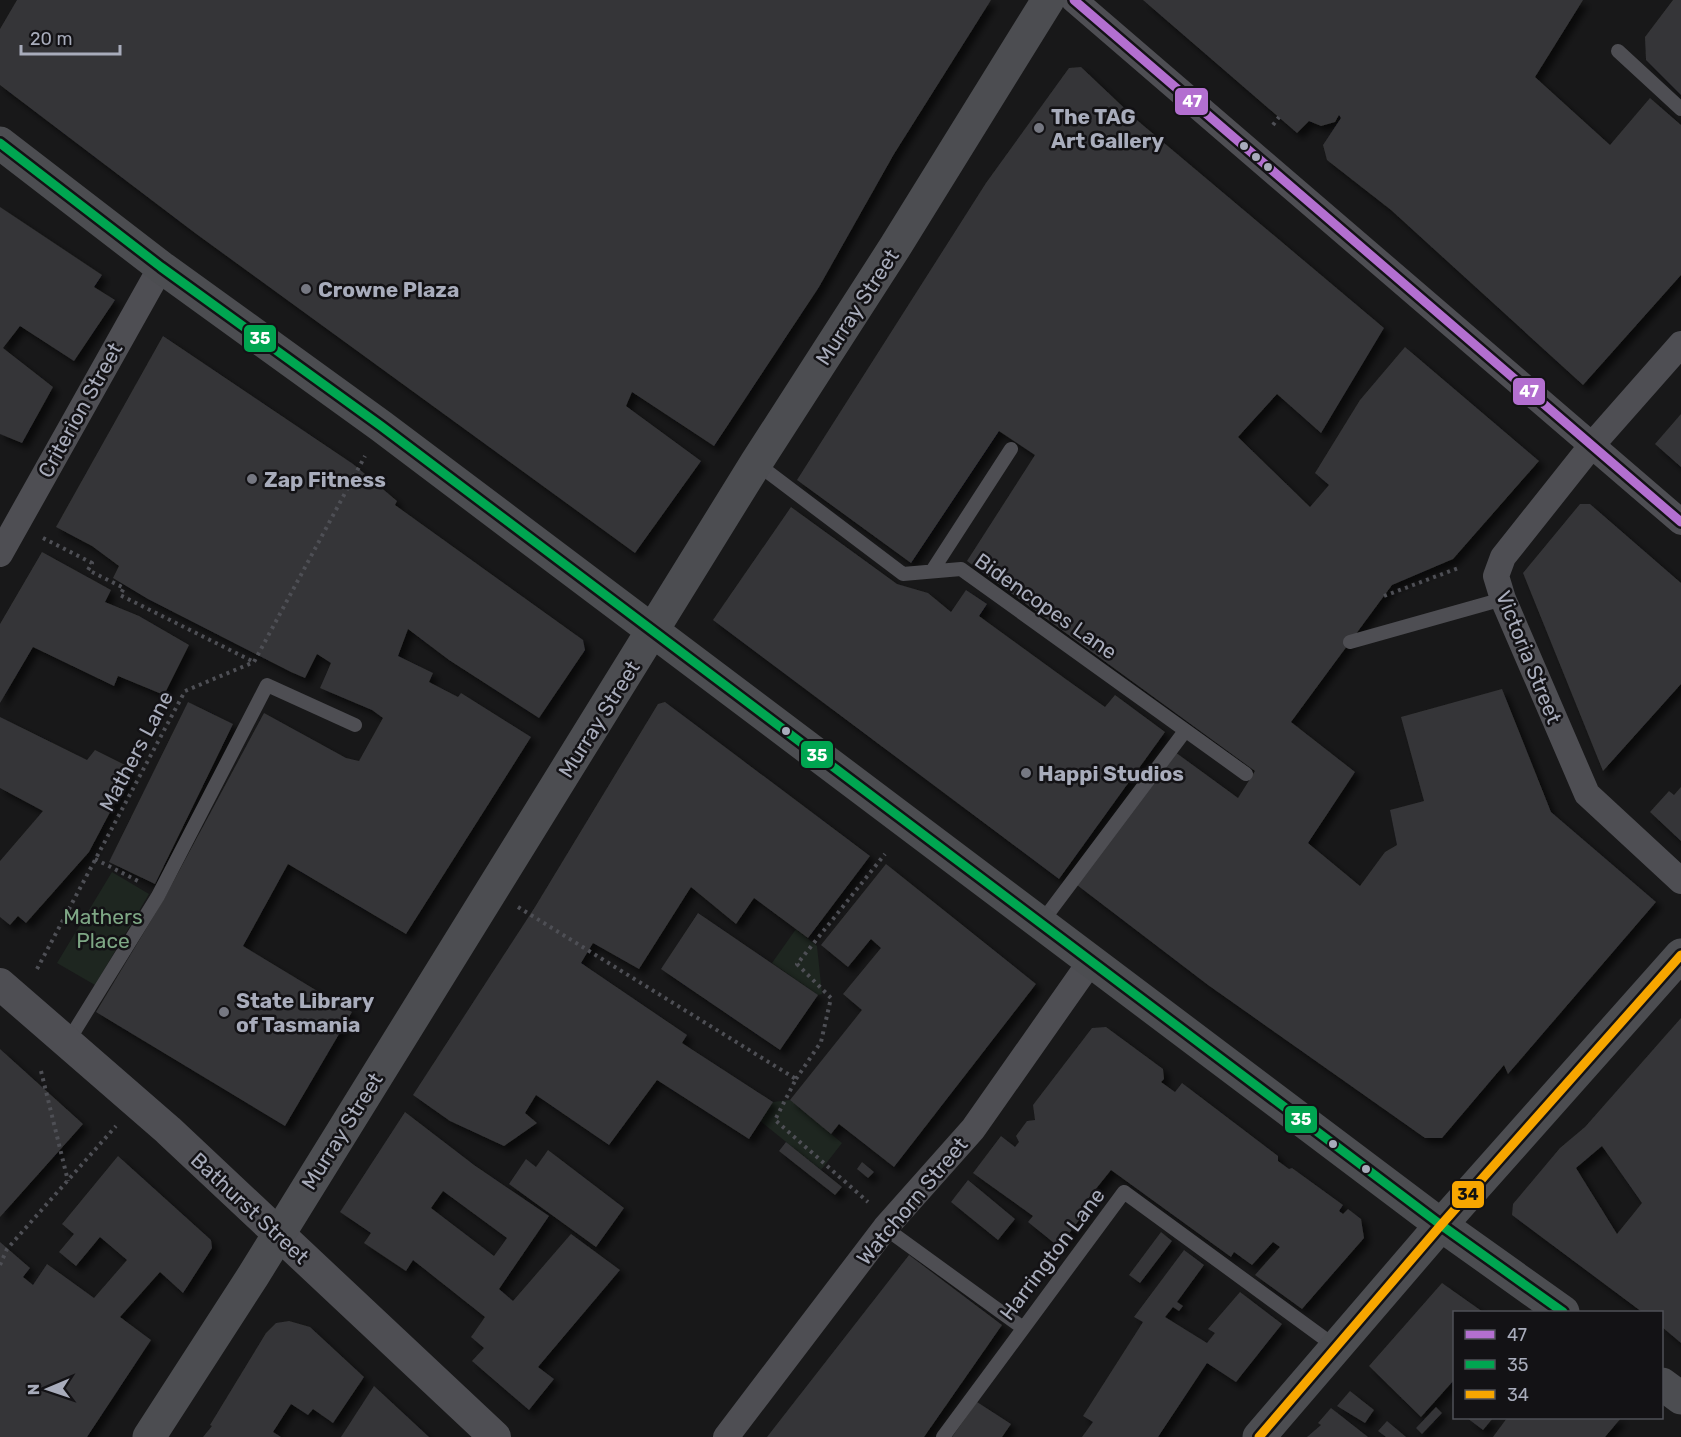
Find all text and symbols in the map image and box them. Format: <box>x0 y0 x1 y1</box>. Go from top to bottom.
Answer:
scale bar <box>21 18 120 56</box>
text: 20 m <box>30 28 72 50</box>
line badge: 47 <box>1174 87 1209 116</box>
text: 47 <box>1182 92 1202 111</box>
place label: The TAG Art Gallery <box>1051 104 1164 153</box>
marker: The TAG Art Gallery <box>1032 121 1046 135</box>
unlabelled marker <box>1238 140 1250 152</box>
unlabelled marker <box>1250 151 1262 163</box>
unlabelled marker <box>1262 161 1274 173</box>
street label: Murray Street <box>810 244 904 370</box>
place label: Crowne Plaza <box>318 277 459 302</box>
marker: Crowne Plaza <box>299 282 313 296</box>
line badge: 35 <box>243 324 277 353</box>
text: 35 <box>250 329 270 348</box>
street label: Criterion Street <box>33 338 127 482</box>
line badge: 47 <box>1512 377 1546 406</box>
text: 47 <box>1519 382 1539 401</box>
place label: Zap Fitness <box>264 467 386 492</box>
marker: Zap Fitness <box>245 472 259 486</box>
street label: Bidencopes Lane <box>970 548 1122 664</box>
street label: Victoria Street <box>1491 587 1567 727</box>
street label: Murray Street <box>553 656 645 782</box>
street label: Mathers Lane <box>94 687 178 815</box>
unlabelled marker <box>780 725 792 737</box>
line badge: 35 <box>800 740 834 769</box>
text: 35 <box>807 746 827 765</box>
place label: Happi Studios <box>1038 761 1184 786</box>
marker: Happi Studios <box>1019 766 1033 780</box>
park label: Mathers Place <box>63 904 143 953</box>
place label: State Library of Tasmania <box>236 988 375 1037</box>
marker: State Library of Tasmania <box>217 1005 231 1019</box>
street label: Murray Street <box>296 1068 388 1194</box>
line badge: 35 <box>1284 1105 1318 1134</box>
text: 35 <box>1291 1110 1311 1129</box>
street label: Watchorn Street <box>851 1132 973 1270</box>
unlabelled marker <box>1327 1138 1339 1150</box>
street label: Bathurst Street <box>186 1147 314 1269</box>
unlabelled marker <box>1360 1163 1372 1175</box>
line badge: 34 <box>1451 1180 1485 1209</box>
street label: Harrington Lane <box>994 1183 1110 1325</box>
text: 34 <box>1457 1185 1479 1204</box>
legend <box>1453 1311 1663 1419</box>
text: 47 <box>1507 1324 1527 1346</box>
text: 35 <box>1507 1354 1529 1376</box>
north arrow <box>18 1359 78 1419</box>
text: N <box>24 1383 43 1396</box>
text: 34 <box>1507 1384 1529 1406</box>

